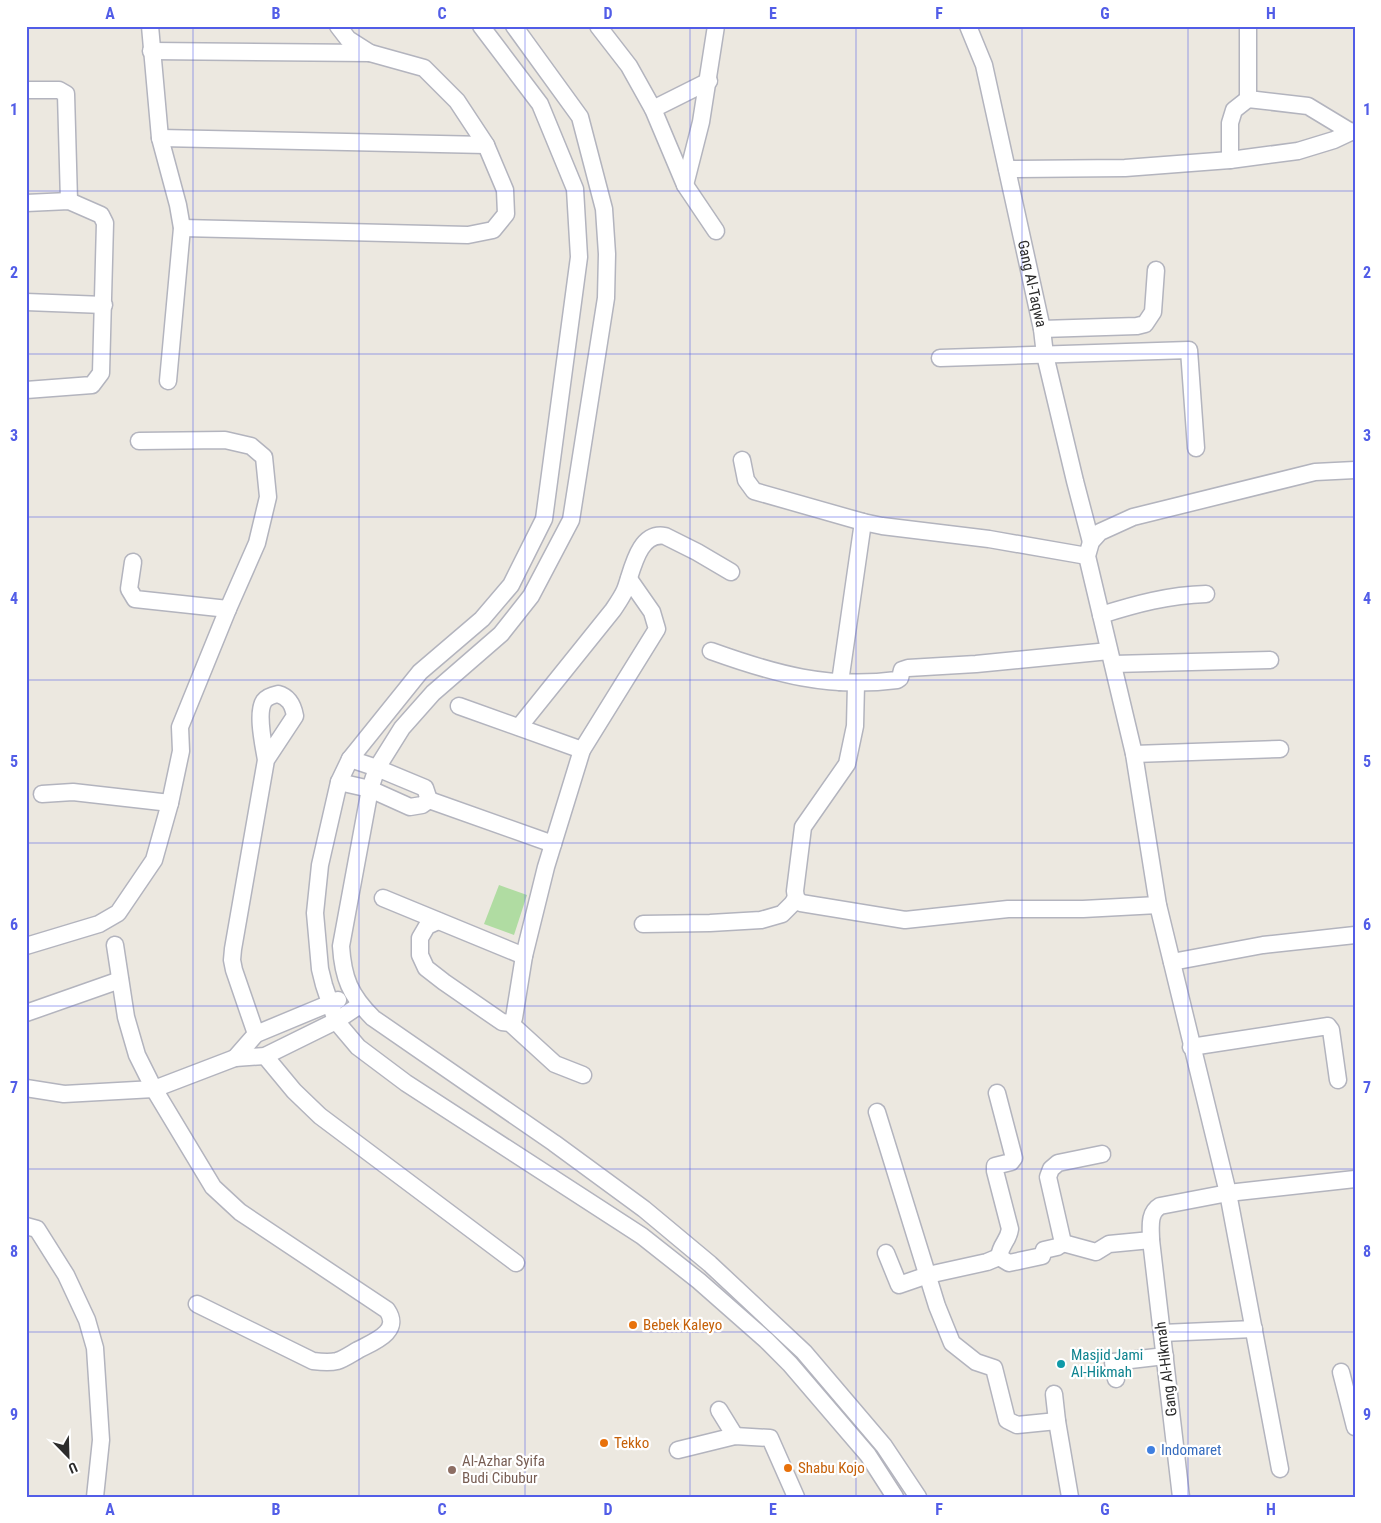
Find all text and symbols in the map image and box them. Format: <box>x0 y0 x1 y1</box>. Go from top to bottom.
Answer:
text: A <box>105 4 115 23</box>
text: B <box>272 4 281 23</box>
text: C <box>437 4 447 23</box>
text: D <box>603 4 613 23</box>
text: E <box>769 4 777 23</box>
text: F <box>935 4 943 23</box>
text: G <box>1100 4 1110 23</box>
text: H <box>1266 4 1276 23</box>
text: 1 <box>10 100 18 119</box>
text: 1 <box>1363 100 1371 119</box>
street label: Gang Al-Taqwa <box>1014 238 1050 329</box>
text: 2 <box>10 263 18 282</box>
text: 2 <box>1363 263 1371 282</box>
text: 3 <box>10 426 18 445</box>
text: 3 <box>1363 426 1371 445</box>
text: 4 <box>10 589 18 608</box>
text: 4 <box>1363 589 1371 608</box>
text: 5 <box>10 752 18 771</box>
text: 5 <box>1363 752 1371 771</box>
text: 6 <box>10 915 18 934</box>
text: 6 <box>1363 915 1371 934</box>
text: 7 <box>10 1078 18 1097</box>
text: 7 <box>1363 1078 1371 1097</box>
text: 8 <box>10 1242 18 1261</box>
text: 8 <box>1363 1242 1371 1261</box>
place label: Bebek Kaleyo <box>643 1316 722 1334</box>
marker: Bebek Kaleyo <box>627 1319 639 1331</box>
street label: Gang Al-Hikmah <box>1151 1321 1181 1417</box>
place label: Masjid Jami Al-Hikmah <box>1071 1346 1143 1381</box>
marker: Masjid Jami Al-Hikmah <box>1055 1358 1067 1370</box>
text: 9 <box>10 1405 18 1424</box>
text: 9 <box>1363 1405 1371 1424</box>
north arrow <box>42 1430 92 1480</box>
place label: Tekko <box>614 1434 649 1452</box>
marker: Tekko <box>598 1437 610 1449</box>
place label: Indomaret <box>1161 1441 1221 1459</box>
marker: Indomaret <box>1145 1444 1157 1456</box>
place label: Al-Azhar Syifa Budi Cibubur <box>462 1452 545 1487</box>
text: U <box>66 1459 80 1477</box>
place label: Shabu Kojo <box>798 1459 865 1477</box>
marker: Shabu Kojo <box>782 1462 794 1474</box>
marker: Al-Azhar Syifa Budi Cibubur <box>446 1464 458 1476</box>
text: A <box>105 1500 115 1519</box>
text: B <box>272 1500 281 1519</box>
text: C <box>437 1500 447 1519</box>
text: D <box>603 1500 613 1519</box>
text: E <box>769 1500 777 1519</box>
text: F <box>935 1500 943 1519</box>
text: G <box>1100 1500 1110 1519</box>
text: H <box>1266 1500 1276 1519</box>

